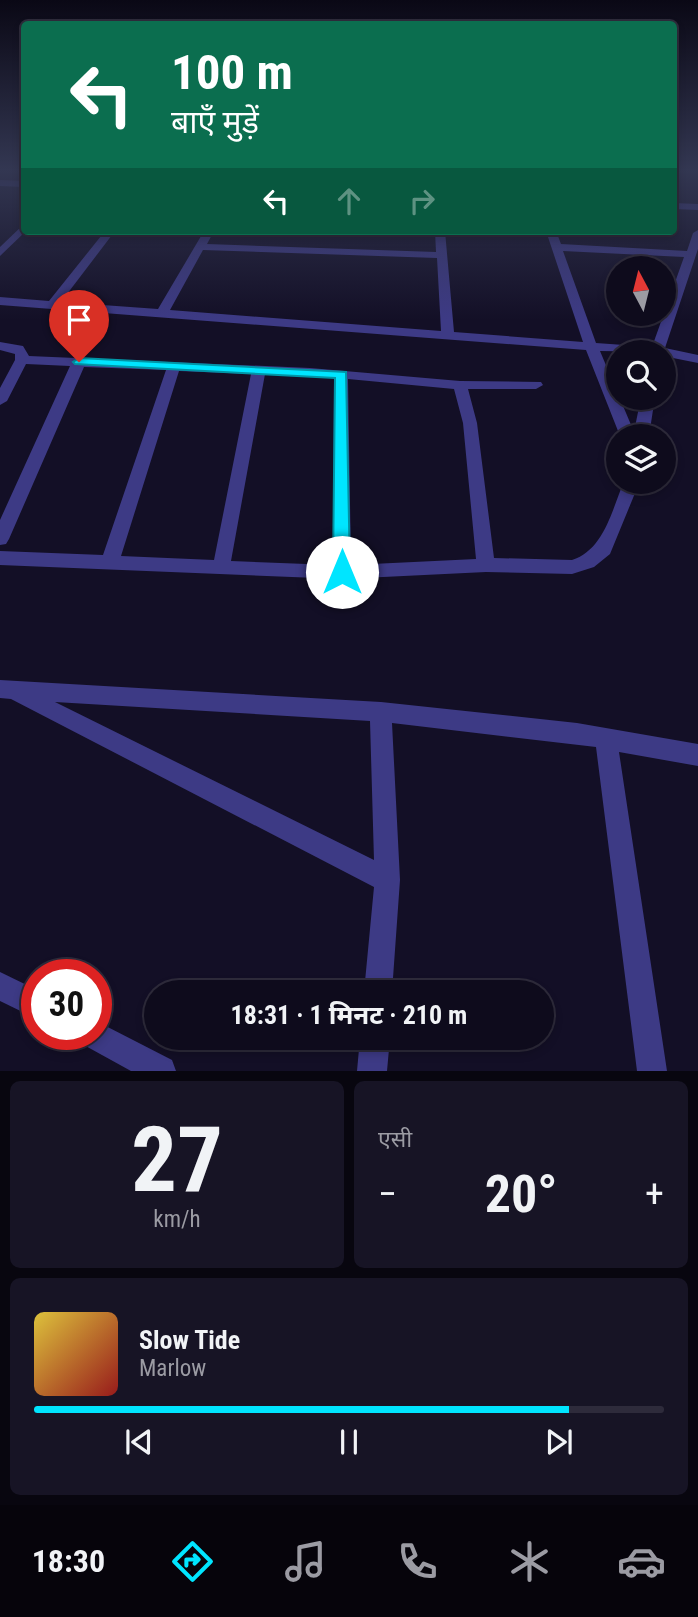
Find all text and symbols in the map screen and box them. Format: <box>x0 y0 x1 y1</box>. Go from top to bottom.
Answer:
text: 100 m <box>171 44 293 101</box>
icon: left <box>56 49 147 140</box>
text: बाएँ मुड़ें <box>171 103 259 141</box>
icon: left <box>257 182 295 220</box>
icon: ahead <box>330 182 368 220</box>
icon: right <box>403 182 441 220</box>
north arrow <box>606 256 676 326</box>
map controls <box>606 256 676 494</box>
pin <box>49 290 109 362</box>
icon: arrive <box>60 301 98 339</box>
button: search <box>606 340 676 410</box>
button: layers <box>606 424 676 494</box>
position arrow <box>305 535 379 609</box>
speed limit sign: 30 <box>21 959 112 1050</box>
text: 18:31 · 1 मिनट · 210 m <box>231 1000 467 1030</box>
text: 27 <box>131 1107 223 1213</box>
text: एसी <box>378 1126 412 1153</box>
text: 20° <box>485 1164 557 1225</box>
text: − <box>378 1172 397 1216</box>
text: + <box>645 1172 664 1216</box>
text: km/h <box>153 1206 201 1233</box>
text: Slow Tide <box>139 1325 240 1355</box>
text: Marlow <box>139 1355 206 1382</box>
icon: previous <box>120 1423 158 1461</box>
icon: pause <box>330 1423 368 1461</box>
icon: next <box>540 1423 578 1461</box>
icon: directions <box>168 1537 217 1586</box>
icon: music <box>281 1537 330 1586</box>
icon: phone <box>393 1537 442 1586</box>
icon: climate <box>505 1537 554 1586</box>
icon: car <box>617 1537 666 1586</box>
text: 18:30 <box>32 1542 105 1580</box>

